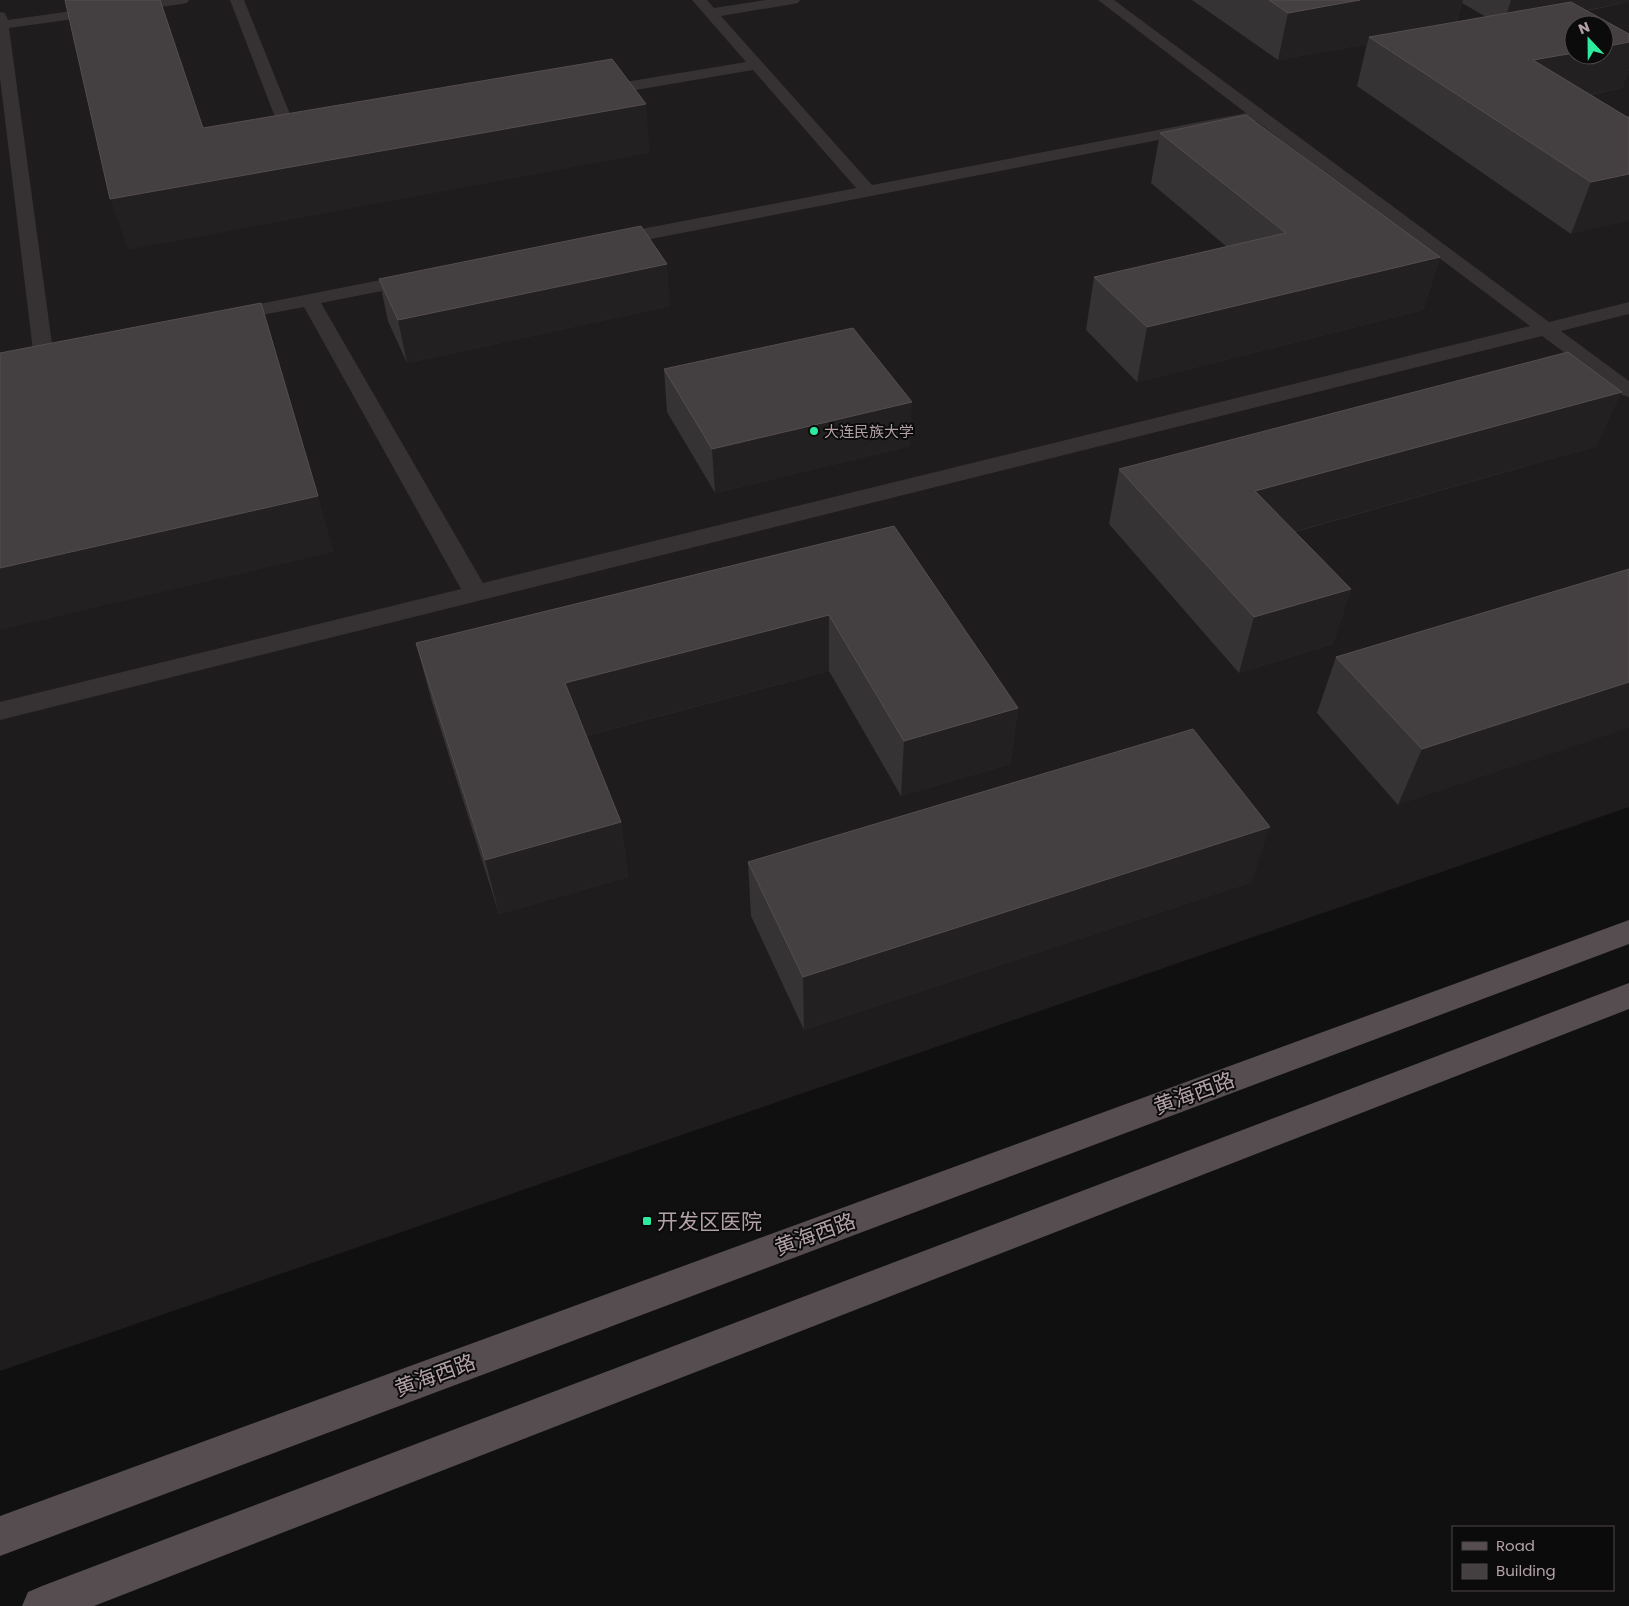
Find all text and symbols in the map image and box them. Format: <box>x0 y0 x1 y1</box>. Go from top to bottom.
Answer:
north arrow <box>1564 15 1614 65</box>
text: N <box>1576 17 1593 39</box>
place label: 大连民族大学 <box>824 421 914 442</box>
marker: 大连民族大学 <box>808 425 820 437</box>
street label: 黄海西路 <box>1150 1065 1238 1121</box>
street label: 黄海西路 <box>771 1206 859 1262</box>
place label: 开发区医院 <box>657 1207 762 1236</box>
marker: 开发区医院 <box>641 1215 653 1227</box>
street label: 黄海西路 <box>391 1347 479 1403</box>
legend <box>1452 1526 1614 1591</box>
text: Road <box>1496 1535 1535 1556</box>
text: Building <box>1496 1560 1556 1581</box>

